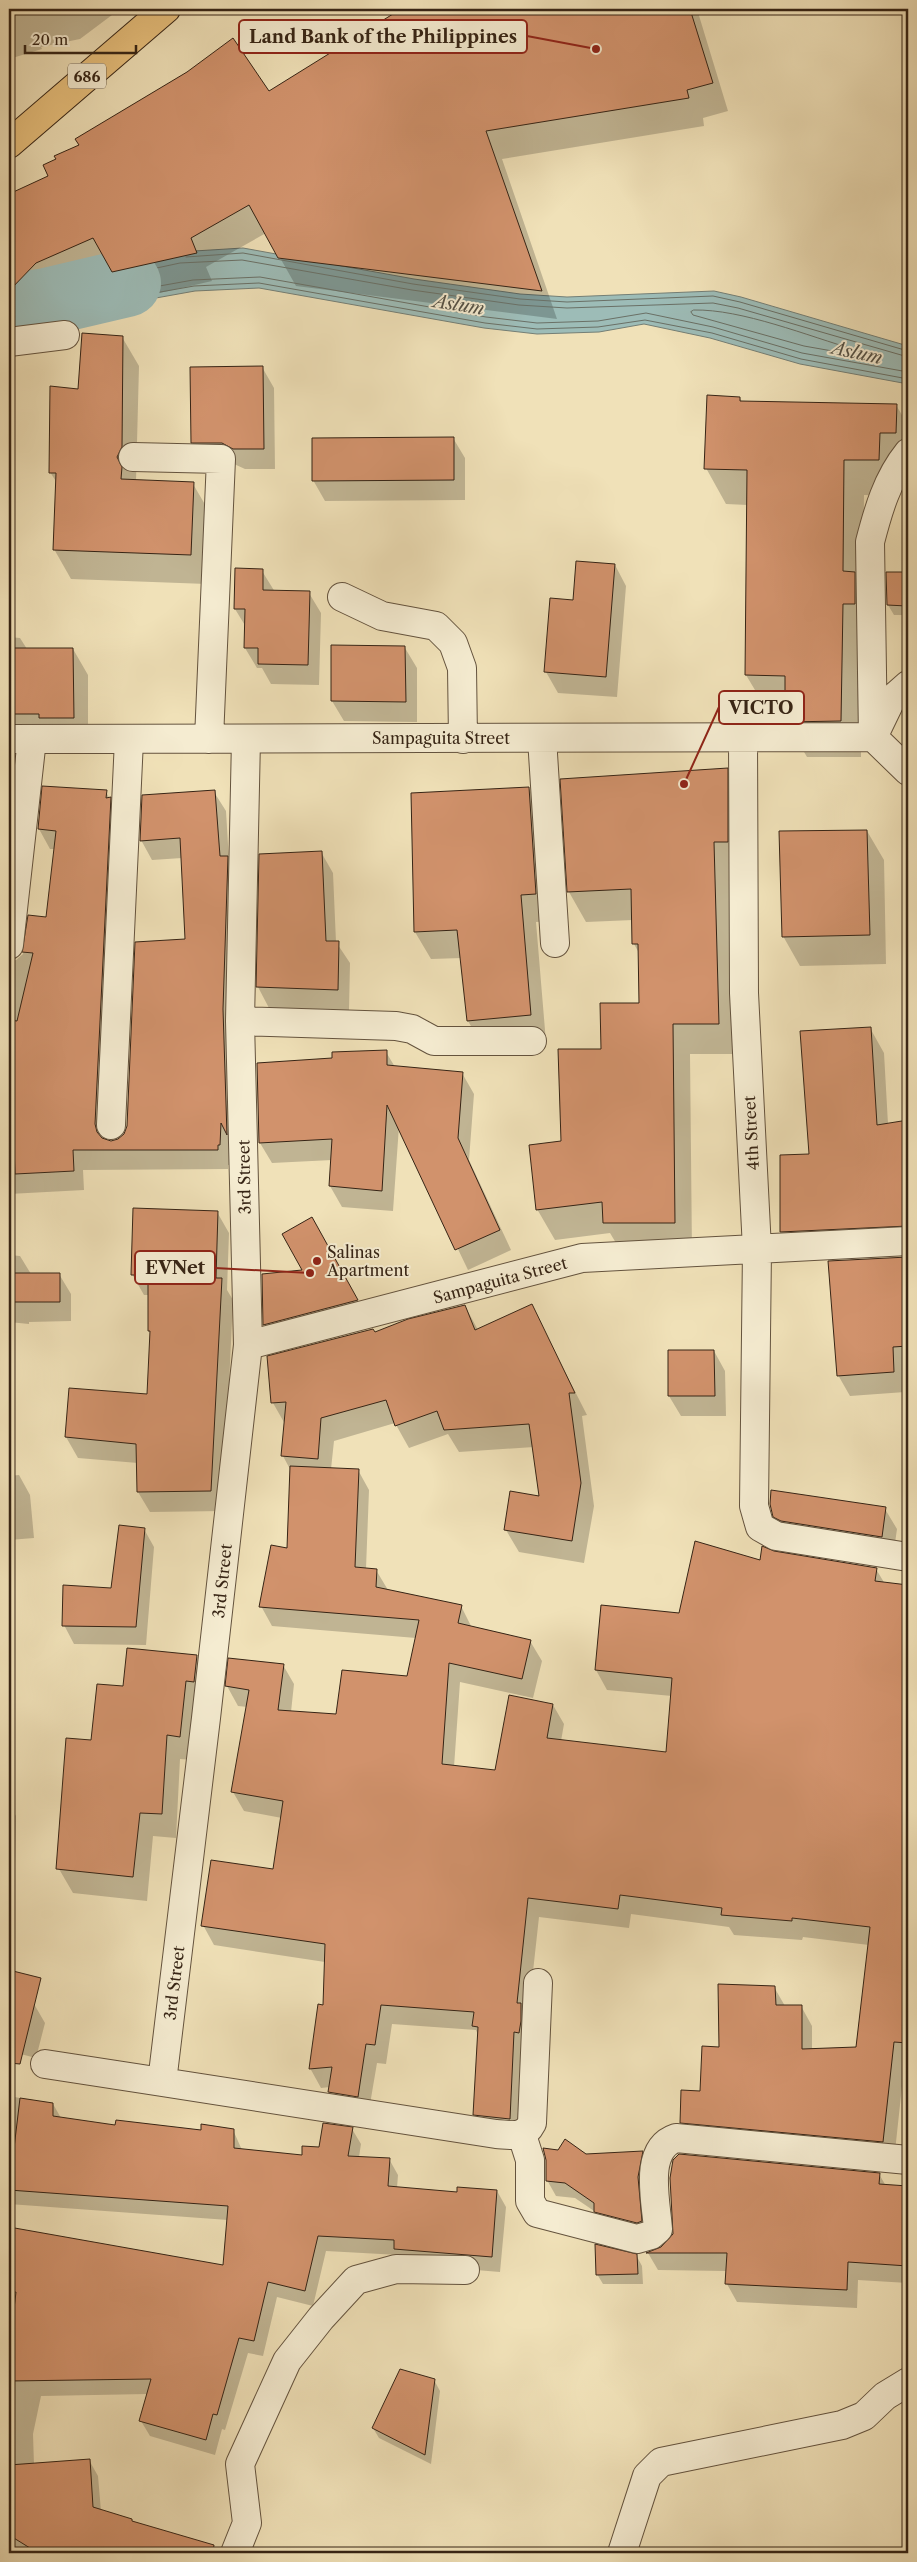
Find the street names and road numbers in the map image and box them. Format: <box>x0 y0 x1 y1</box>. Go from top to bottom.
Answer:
road number: 686 <box>68 64 106 88</box>
street label: Sampaguita Street <box>372 728 510 748</box>
street label: 4th Street <box>739 1095 763 1171</box>
street label: 3rd Street <box>233 1139 255 1215</box>
street label: Sampaguita Street <box>431 1252 569 1307</box>
street label: 3rd Street <box>208 1542 236 1619</box>
street label: 3rd Street <box>160 1944 189 2021</box>

